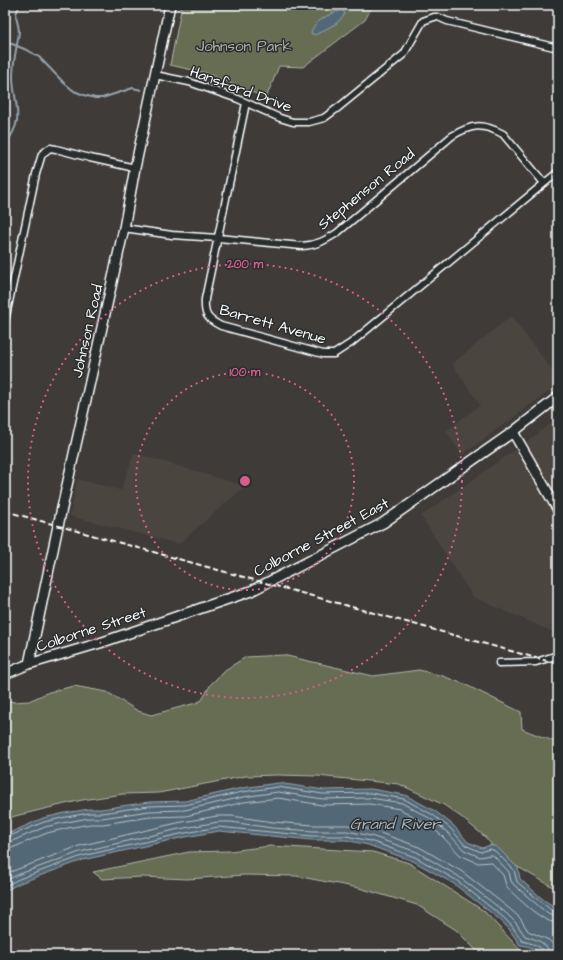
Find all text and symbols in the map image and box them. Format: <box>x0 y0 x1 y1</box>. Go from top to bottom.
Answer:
park label: Johnson Park <box>196 36 292 57</box>
street label: Hansford Drive <box>187 61 295 118</box>
street label: Stephenson Road <box>313 144 419 235</box>
text: 200 m <box>226 256 264 273</box>
street label: Johnson Road <box>67 282 108 380</box>
street label: Barrett Avenue <box>217 299 329 350</box>
text: 100 m <box>230 364 261 381</box>
centre of rings <box>238 474 252 488</box>
street label: Colborne Street East <box>250 493 393 582</box>
street label: Colborne Street <box>33 602 149 657</box>
water label: Grand River <box>350 813 442 835</box>

